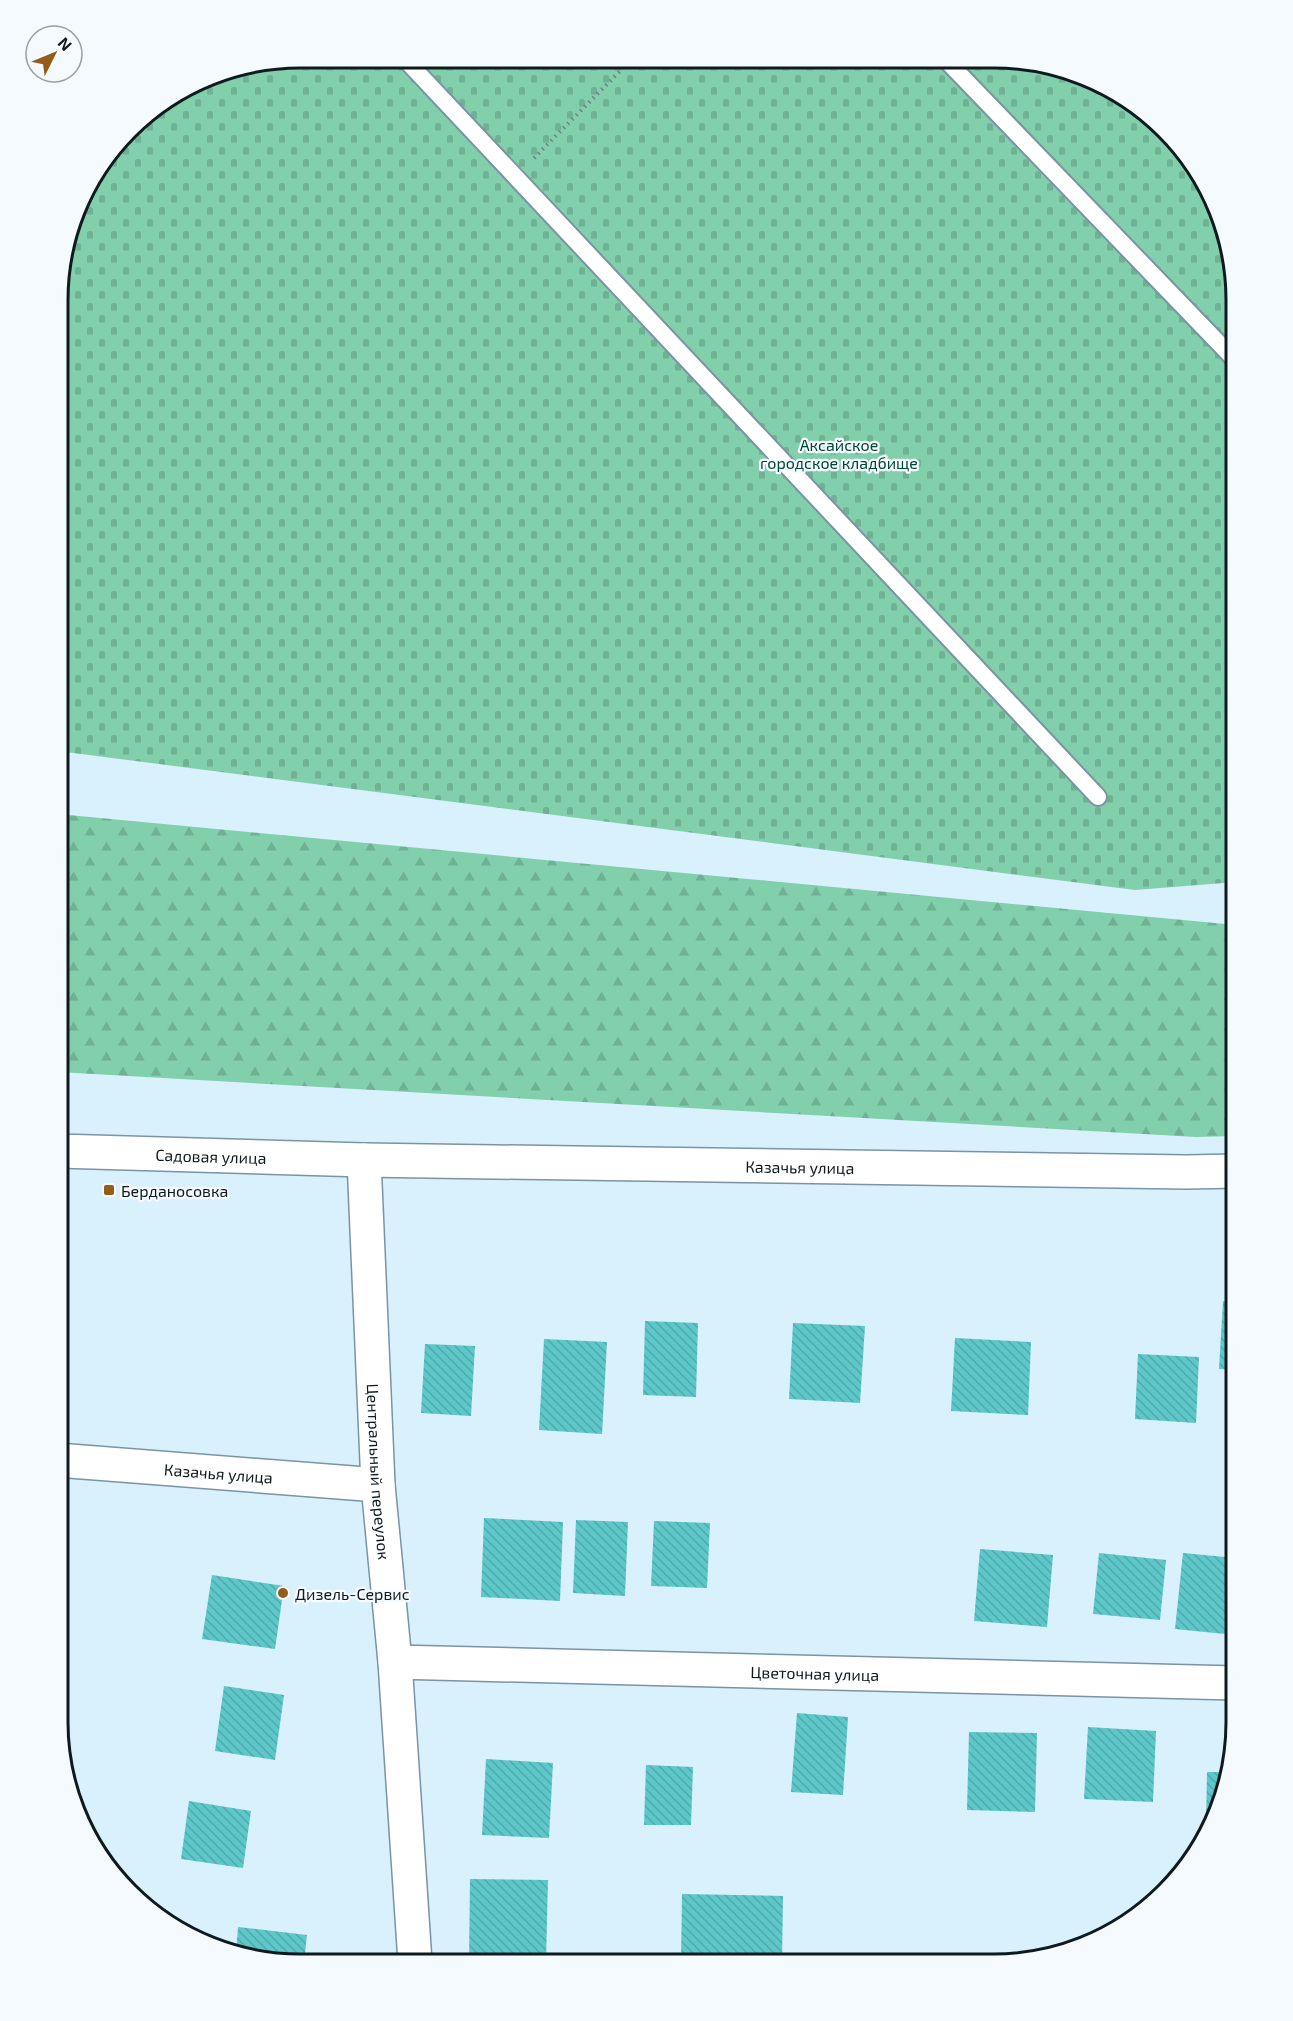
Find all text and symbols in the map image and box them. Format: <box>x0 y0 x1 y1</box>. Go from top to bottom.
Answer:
north arrow <box>24 24 84 84</box>
text: N <box>54 33 76 54</box>
park label: Аксайское городское кладбище <box>760 435 918 472</box>
street label: Садовая улица <box>155 1144 267 1167</box>
street label: Казачья улица <box>745 1156 854 1177</box>
place label: Берданосовка <box>121 1181 228 1200</box>
marker: Берданосовка <box>102 1183 116 1197</box>
street label: Центральный переулок <box>364 1383 395 1561</box>
street label: Казачья улица <box>163 1459 274 1486</box>
place label: Дизель-Сервис <box>295 1584 410 1603</box>
marker: Дизель-Сервис <box>276 1586 290 1600</box>
street label: Цветочная улица <box>750 1661 879 1684</box>

